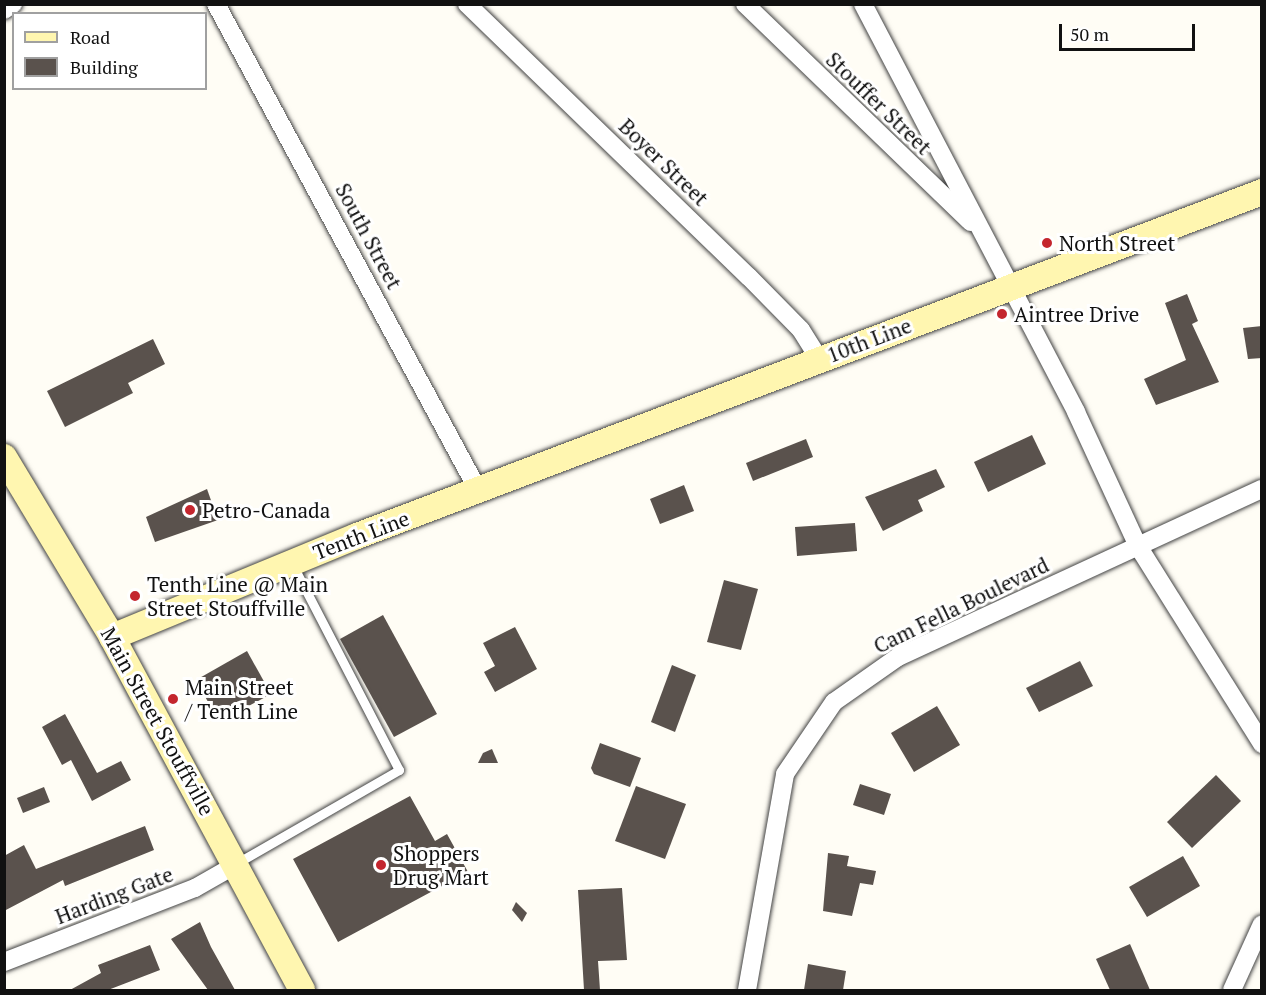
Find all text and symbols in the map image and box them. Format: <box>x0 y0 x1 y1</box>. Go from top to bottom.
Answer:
legend <box>12 12 207 90</box>
scale bar <box>1062 12 1198 50</box>
text: 50 m <box>1070 22 1109 46</box>
text: Road <box>70 25 110 49</box>
street label: Stouffer Street <box>821 47 937 159</box>
text: Building <box>70 55 138 79</box>
street label: Boyer Street <box>614 113 714 211</box>
street label: South Street <box>331 179 407 293</box>
place label: North Street <box>1059 230 1175 256</box>
marker: North Street <box>1040 236 1054 250</box>
place label: Aintree Drive <box>1014 301 1139 327</box>
marker: Aintree Drive <box>995 307 1009 321</box>
street label: 10th Line <box>823 312 915 368</box>
place label: Petro-Canada <box>202 497 330 523</box>
marker: Petro-Canada <box>183 503 197 517</box>
street label: Tenth Line <box>309 505 413 565</box>
street label: Cam Fella Boulevard <box>869 552 1053 658</box>
place label: Tenth Line @ Main Street Stouffville <box>147 571 328 621</box>
marker: Tenth Line @ Main Street Stouffville <box>128 589 142 603</box>
street label: Main Street Stouffville <box>96 623 220 819</box>
place label: Main Street / Tenth Line <box>185 674 298 724</box>
marker: Main Street / Tenth Line <box>166 692 180 706</box>
place label: Shoppers Drug Mart <box>393 840 489 890</box>
marker: Shoppers Drug Mart <box>374 858 388 872</box>
street label: Harding Gate <box>52 861 176 929</box>

